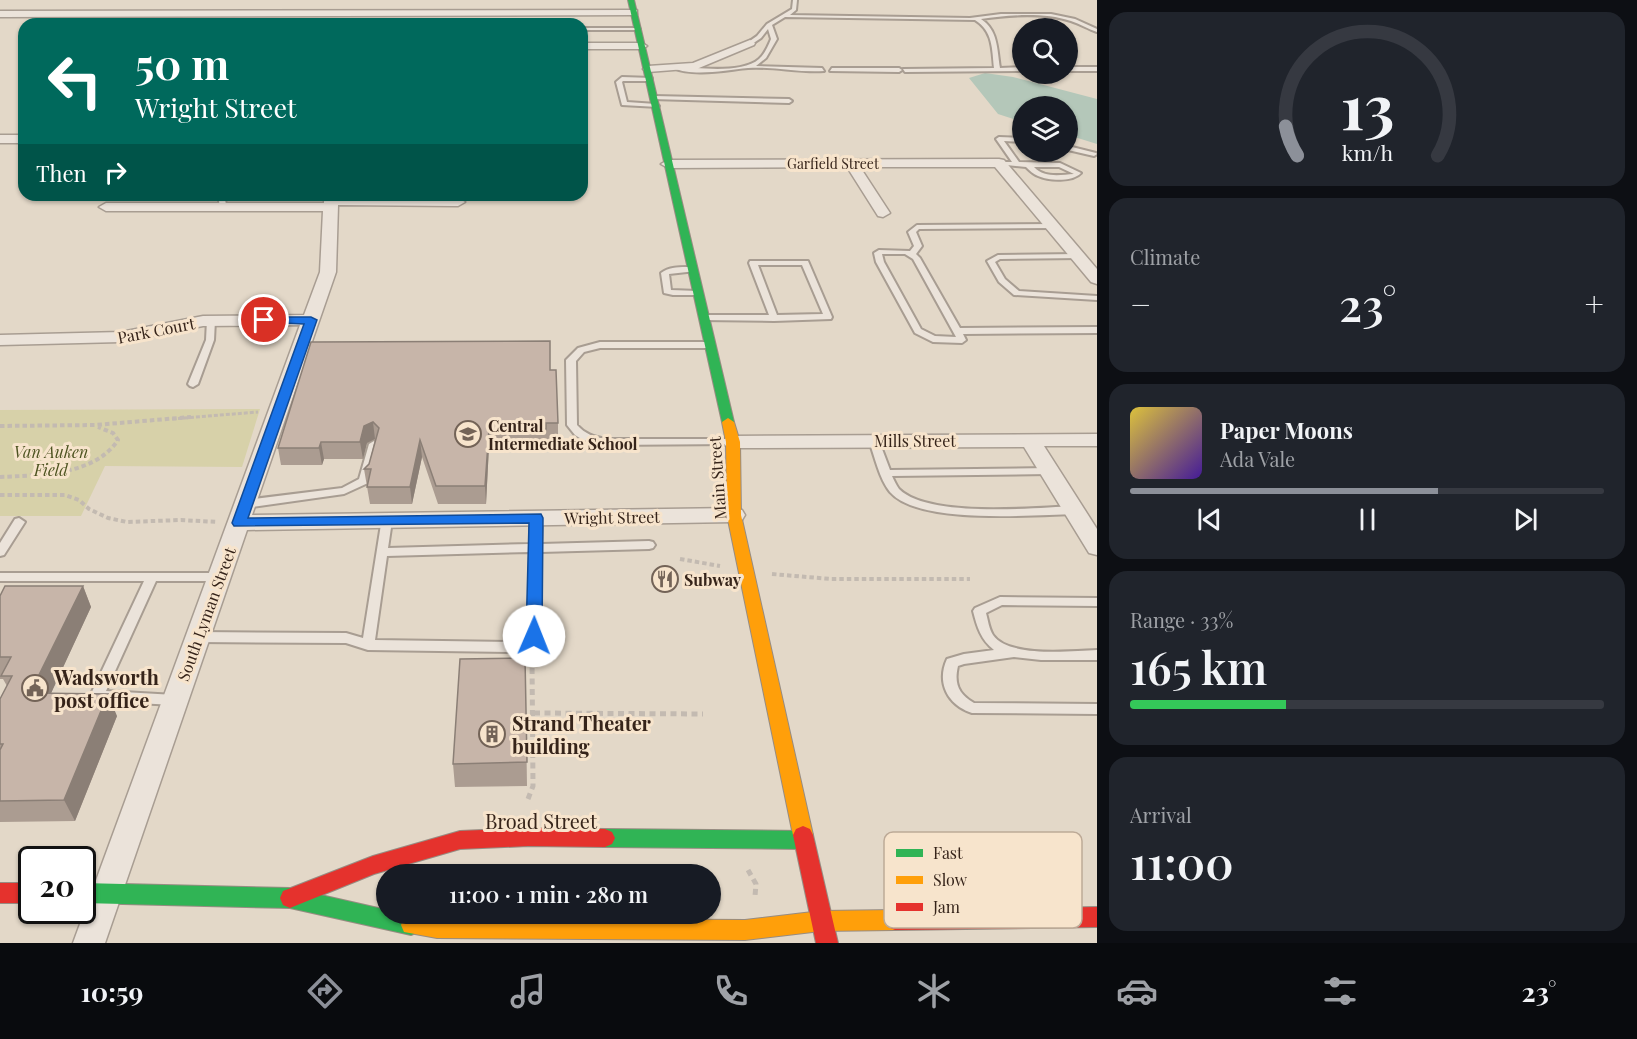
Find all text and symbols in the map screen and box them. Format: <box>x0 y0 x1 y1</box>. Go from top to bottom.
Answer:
map controls <box>1012 18 1078 162</box>
button: search <box>1012 18 1078 84</box>
text: 50 m <box>135 35 229 91</box>
icon: left <box>36 42 114 120</box>
text: 13 <box>1340 62 1394 146</box>
text: Wright Street <box>135 89 297 125</box>
button: layers <box>1012 96 1078 162</box>
text: km/h <box>1341 138 1393 166</box>
street label: Garfield Street <box>787 154 880 173</box>
icon: right <box>99 156 132 189</box>
text: Then <box>36 158 87 188</box>
text: Climate <box>1130 243 1200 270</box>
text: 23° <box>1339 273 1397 333</box>
text: − <box>1130 281 1151 325</box>
text: + <box>1585 281 1604 325</box>
pin <box>238 294 289 345</box>
icon: arrive <box>247 303 280 336</box>
street label: Park Court <box>115 312 197 348</box>
place label: Central Intermediate School <box>488 415 638 454</box>
text: Paper Moons <box>1220 415 1353 445</box>
school or university icon: Central Intermediate School <box>453 419 483 449</box>
street label: Mills Street <box>874 430 956 451</box>
street label: Main Street <box>704 436 730 520</box>
park label: Van Auken Field <box>14 441 88 480</box>
text: Ada Vale <box>1220 445 1295 472</box>
icon: previous <box>1193 503 1226 536</box>
icon: pause <box>1351 503 1384 536</box>
icon: next <box>1509 503 1542 536</box>
street label: Wright Street <box>563 506 660 528</box>
street label: South Lyman Street <box>172 544 240 684</box>
restaurant icon: Subway <box>650 564 680 594</box>
place label: Subway <box>684 569 742 590</box>
position arrow <box>502 604 566 668</box>
text: Range · 33% <box>1130 606 1233 633</box>
text: 165 km <box>1130 636 1267 696</box>
place label: Wadsworth post office <box>53 663 159 713</box>
public building icon: Wadsworth post office <box>20 673 50 703</box>
place label: Strand Theater building <box>512 709 652 759</box>
building icon: Strand Theater building <box>477 719 507 749</box>
text: Arrival <box>1130 801 1192 828</box>
street label: Broad Street <box>485 807 598 834</box>
text: 11:00 <box>1130 831 1234 891</box>
legend <box>884 832 1082 928</box>
text: Fast <box>933 842 963 863</box>
speed limit sign: 20 <box>18 846 96 924</box>
text: Slow <box>933 869 968 890</box>
text: 11:00 · 1 min · 280 m <box>449 879 648 909</box>
text: Jam <box>932 896 960 917</box>
icon: directions <box>304 970 346 1012</box>
icon: music <box>507 970 549 1012</box>
icon: phone <box>710 970 752 1012</box>
icon: climate <box>913 970 955 1012</box>
icon: car <box>1116 970 1158 1012</box>
icon: filters <box>1319 970 1361 1012</box>
text: 10:59 <box>80 973 143 1009</box>
text: 23° <box>1522 973 1556 1009</box>

